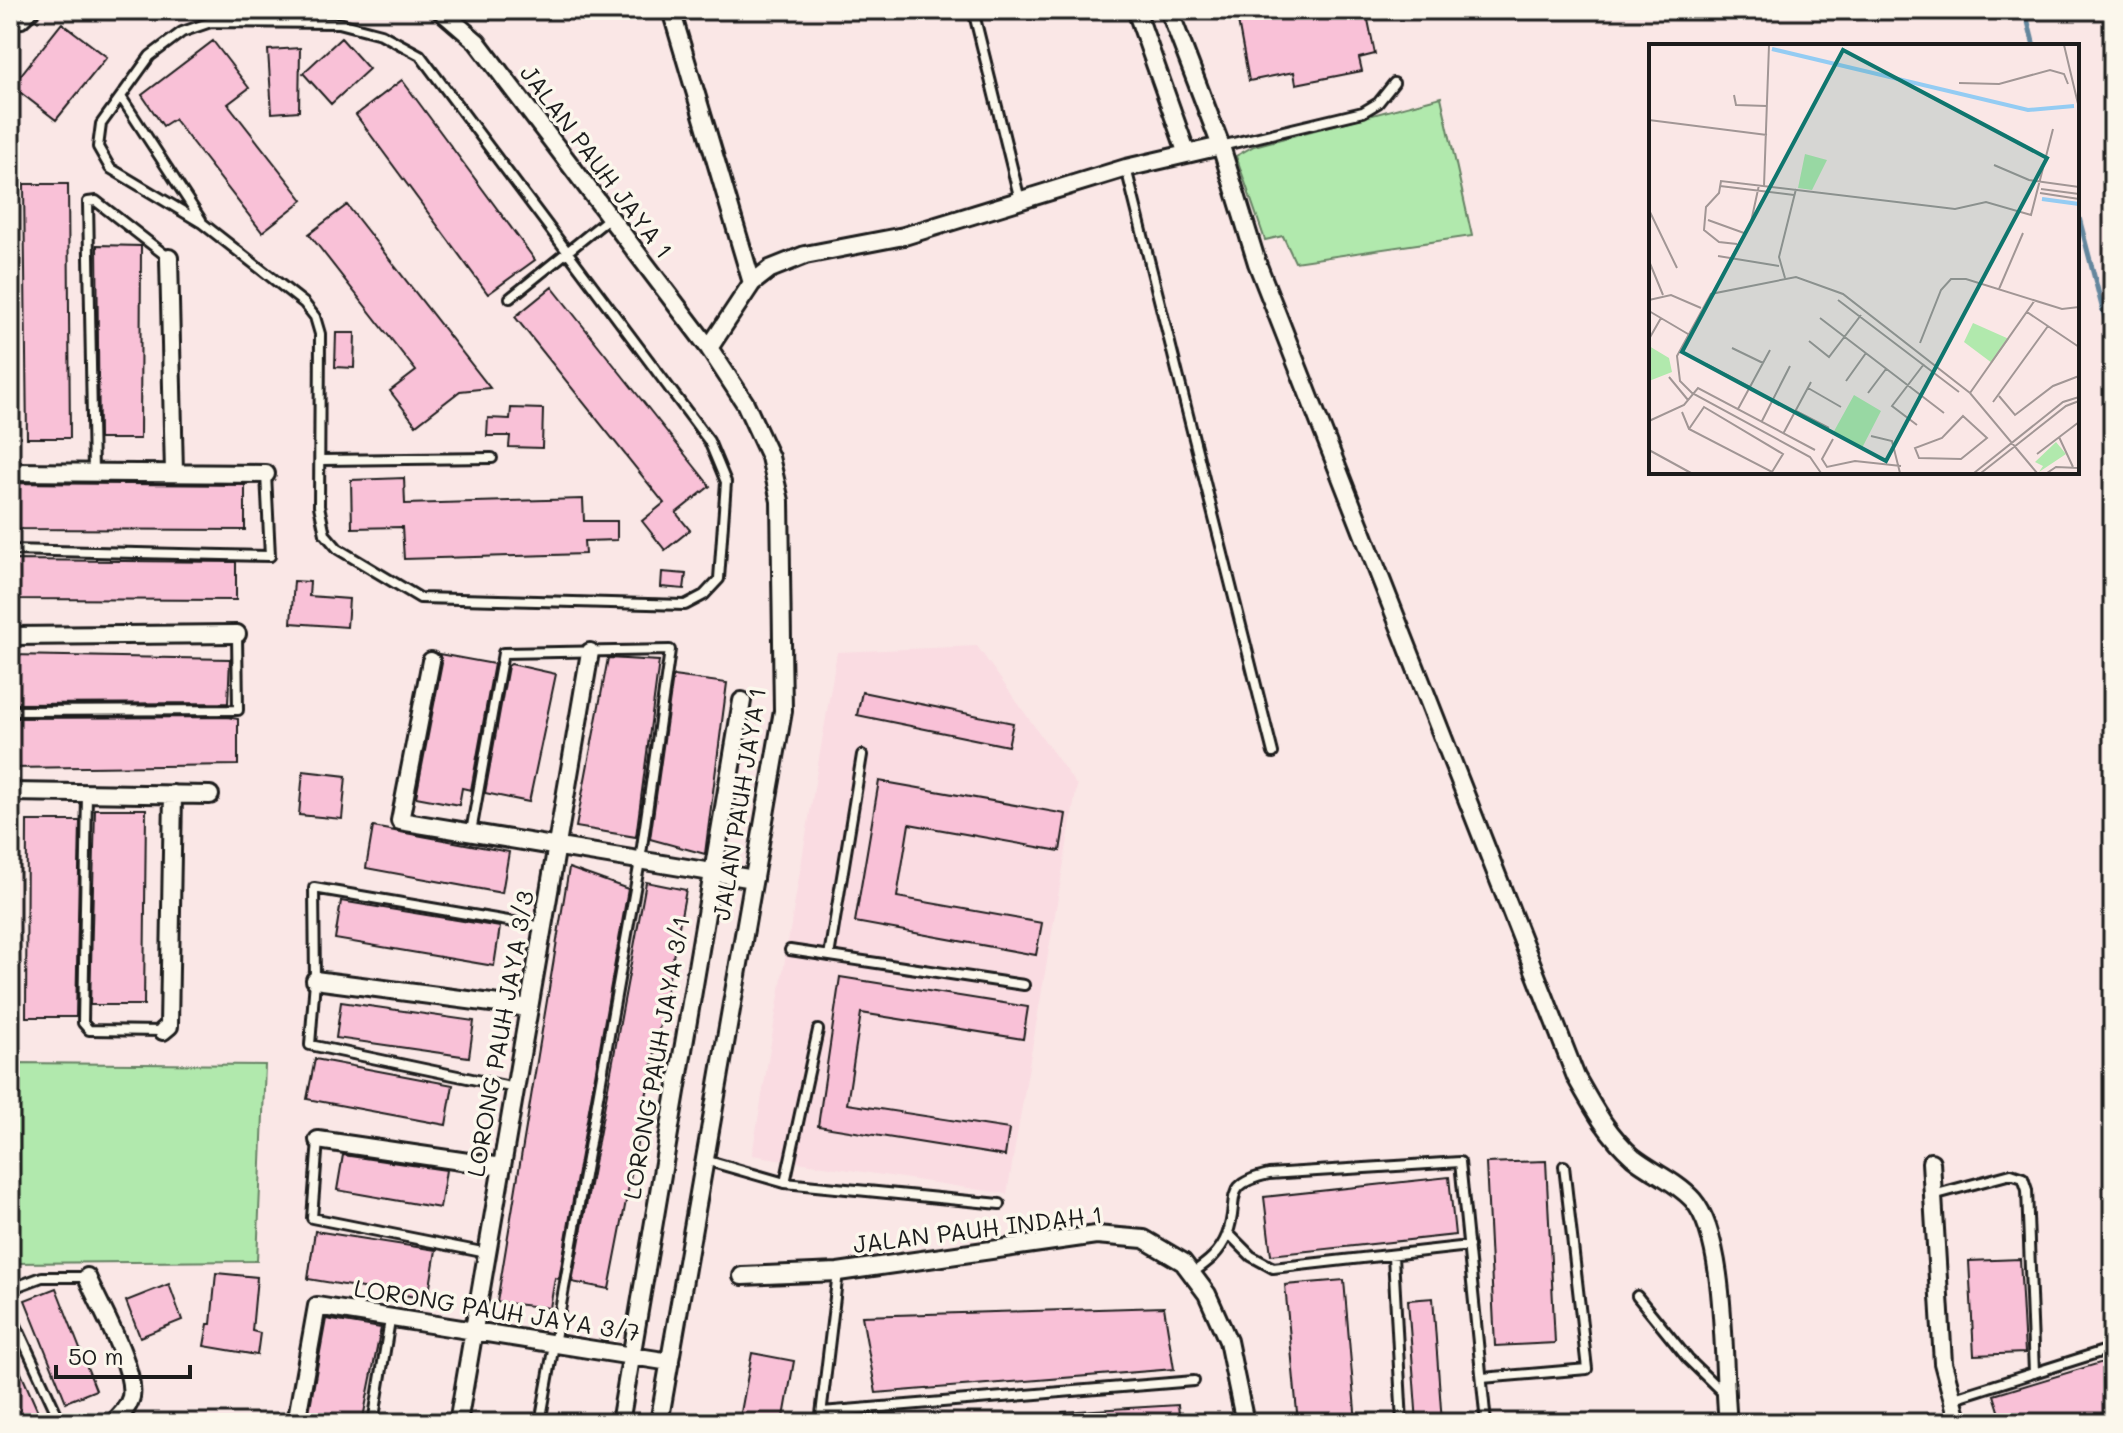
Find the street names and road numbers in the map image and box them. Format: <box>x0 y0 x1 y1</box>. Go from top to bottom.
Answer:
street label: JALAN PAUH JAYA 1 <box>514 58 680 264</box>
street label: JALAN PAUH JAYA 1 <box>705 685 772 922</box>
street label: LORONG PAUH JAYA 3/3 <box>459 888 540 1179</box>
street label: LORONG PAUH JAYA 3/1 <box>615 914 696 1202</box>
street label: JALAN PAUH INDAH 1 <box>851 1198 1104 1259</box>
street label: LORONG PAUH JAYA 3/7 <box>352 1272 642 1347</box>

